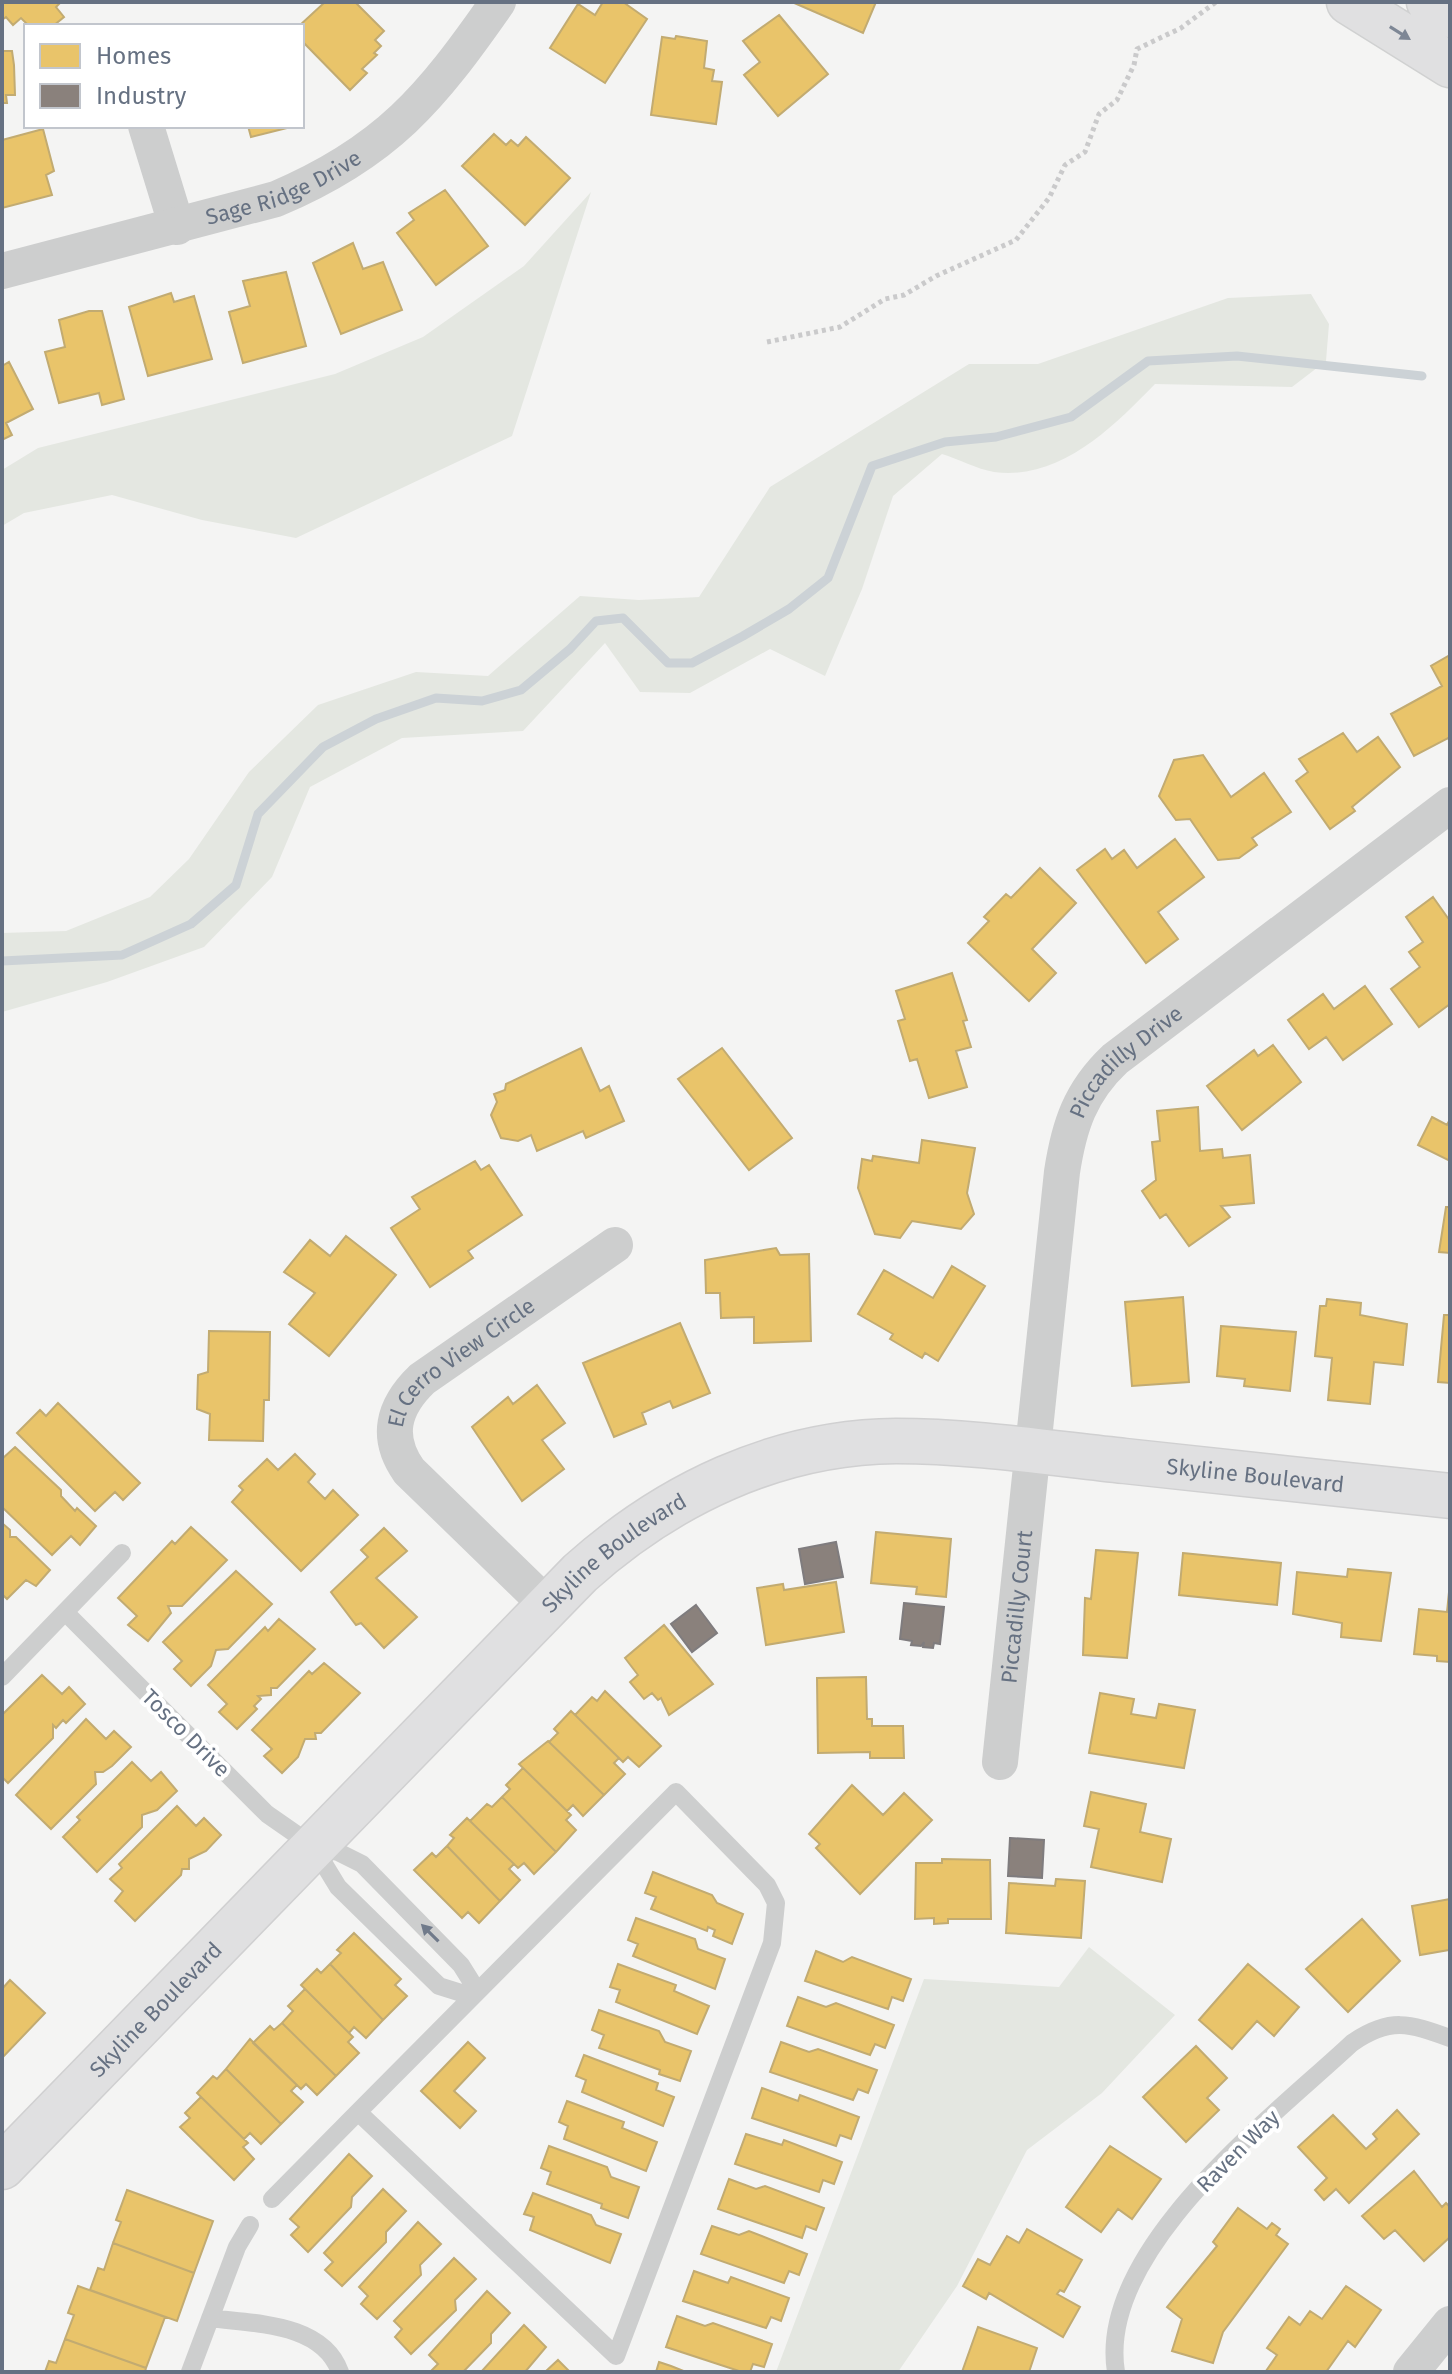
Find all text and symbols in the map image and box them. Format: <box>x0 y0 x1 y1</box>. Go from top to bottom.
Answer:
legend <box>24 24 304 128</box>
one-way arrow <box>1389 26 1411 40</box>
text: Homes <box>96 42 171 70</box>
text: Industry <box>96 82 187 110</box>
street label: Sage Ridge Drive <box>203 144 366 230</box>
street label: Piccadilly Drive <box>1063 999 1188 1122</box>
street label: El Cerro View Circle <box>382 1291 540 1430</box>
street label: Skyline Boulevard <box>1165 1452 1346 1498</box>
street label: Skyline Boulevard <box>535 1487 691 1618</box>
street label: Piccadilly Court <box>995 1529 1038 1685</box>
street label: Tosco Drive <box>136 1683 236 1783</box>
one-way arrow <box>421 1924 440 1943</box>
street label: Skyline Boulevard <box>84 1936 227 2083</box>
street label: Raven Way <box>1191 2104 1285 2198</box>

